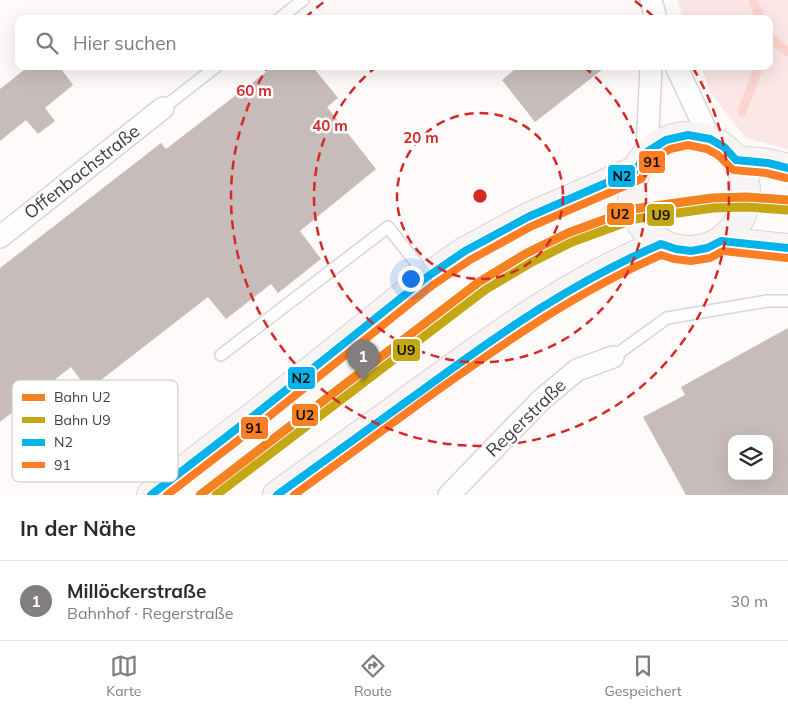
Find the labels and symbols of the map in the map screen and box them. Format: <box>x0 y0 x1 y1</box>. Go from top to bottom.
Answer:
text: 60 m <box>236 81 272 100</box>
text: 40 m <box>312 116 348 135</box>
street label: Offenbachstraße <box>19 119 144 224</box>
text: 20 m <box>403 128 439 147</box>
line badge: 91 <box>638 150 666 174</box>
text: 91 <box>644 153 660 171</box>
line badge: N2 <box>607 164 636 188</box>
text: N2 <box>613 167 631 185</box>
centre of rings <box>471 187 489 205</box>
line badge: U2 <box>606 202 635 226</box>
line badge: U9 <box>646 203 675 227</box>
text: U2 <box>611 205 629 223</box>
text: U9 <box>652 206 670 224</box>
your location <box>398 266 424 292</box>
line badge: U9 <box>392 338 421 362</box>
pin: 1 <box>347 340 379 381</box>
text: U9 <box>397 341 415 359</box>
line badge: N2 <box>287 366 316 390</box>
text: N2 <box>292 369 310 387</box>
street label: Regerstraße <box>481 374 571 462</box>
legend <box>12 380 178 482</box>
text: Bahn U2 <box>54 388 111 406</box>
line badge: U2 <box>291 403 319 427</box>
text: U2 <box>296 406 314 424</box>
text: Bahn U9 <box>54 411 111 429</box>
line badge: 91 <box>240 416 269 440</box>
text: 91 <box>246 419 262 437</box>
text: N2 <box>54 433 73 451</box>
text: 91 <box>54 456 71 474</box>

